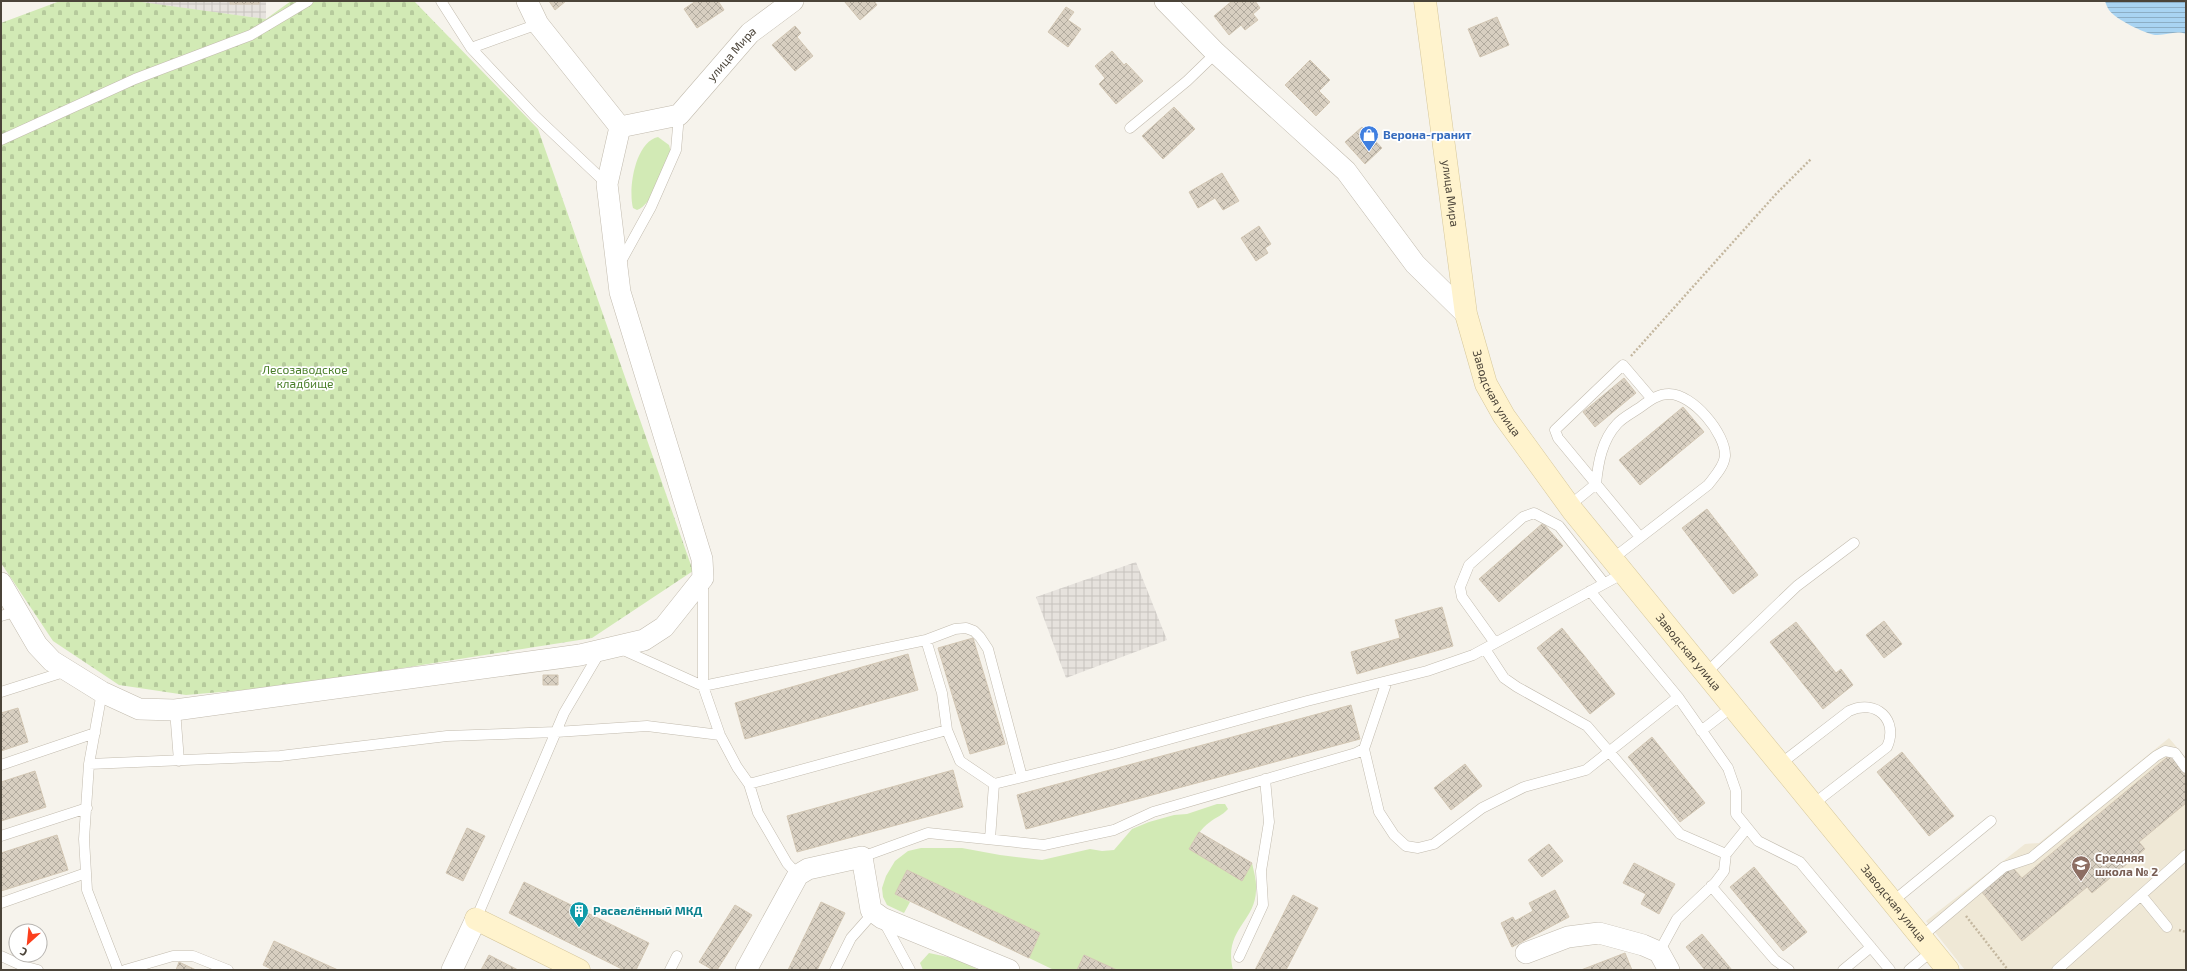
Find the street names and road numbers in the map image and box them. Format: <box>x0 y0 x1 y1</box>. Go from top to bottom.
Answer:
street label: улица Мира <box>704 23 758 84</box>
street label: улица Мира <box>1439 159 1463 228</box>
street label: Заводская улица <box>1471 348 1524 439</box>
street label: Заводская улица <box>1654 610 1725 693</box>
street label: Заводская улица <box>1859 861 1930 944</box>

